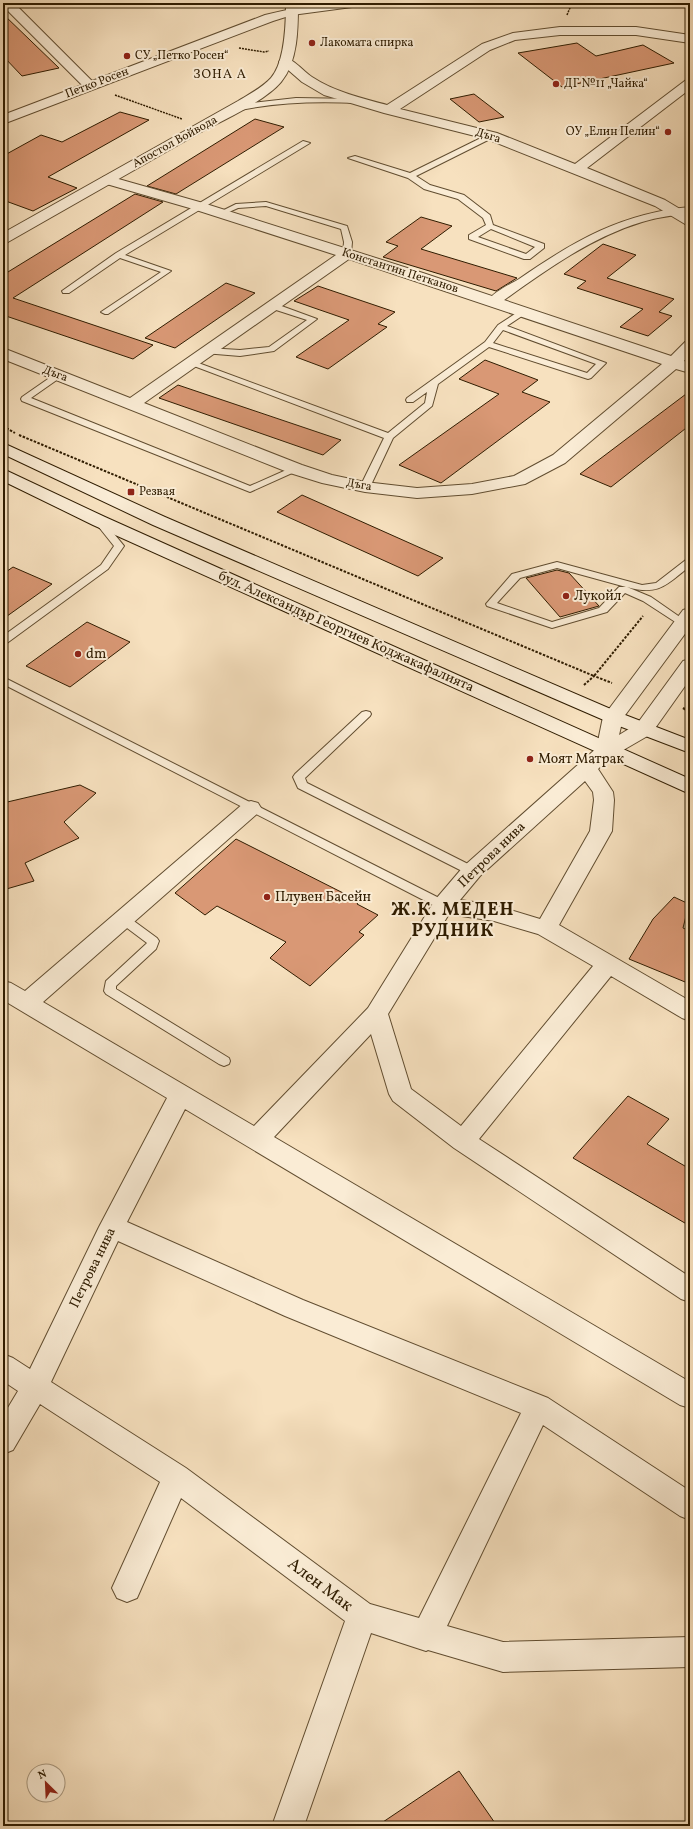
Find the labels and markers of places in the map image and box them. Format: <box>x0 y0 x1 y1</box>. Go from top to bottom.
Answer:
place label: Лакомата спирка <box>320 35 413 51</box>
marker: Лакомата спирка <box>307 38 317 48</box>
place label: СУ „Петко Росен“ <box>135 48 229 64</box>
marker: СУ „Петко Росен“ <box>122 51 132 61</box>
place label: ДГ №11 „Чайка“ <box>564 76 648 92</box>
marker: ДГ №11 „Чайка“ <box>551 79 561 89</box>
place label: ОУ „Елин Пелин“ <box>566 124 660 140</box>
marker: ОУ „Елин Пелин“ <box>663 127 673 137</box>
place label: Резвая <box>139 484 175 500</box>
marker: Резвая <box>126 487 136 497</box>
place label: Лукойл <box>574 587 622 606</box>
marker: Лукойл <box>561 591 571 601</box>
place label: dm <box>86 645 106 664</box>
marker: dm <box>73 649 83 659</box>
place label: Моят Матрак <box>538 750 625 769</box>
marker: Моят Матрак <box>525 754 535 764</box>
place label: Плувен Басейн <box>275 888 372 907</box>
marker: Плувен Басейн <box>262 892 272 902</box>

